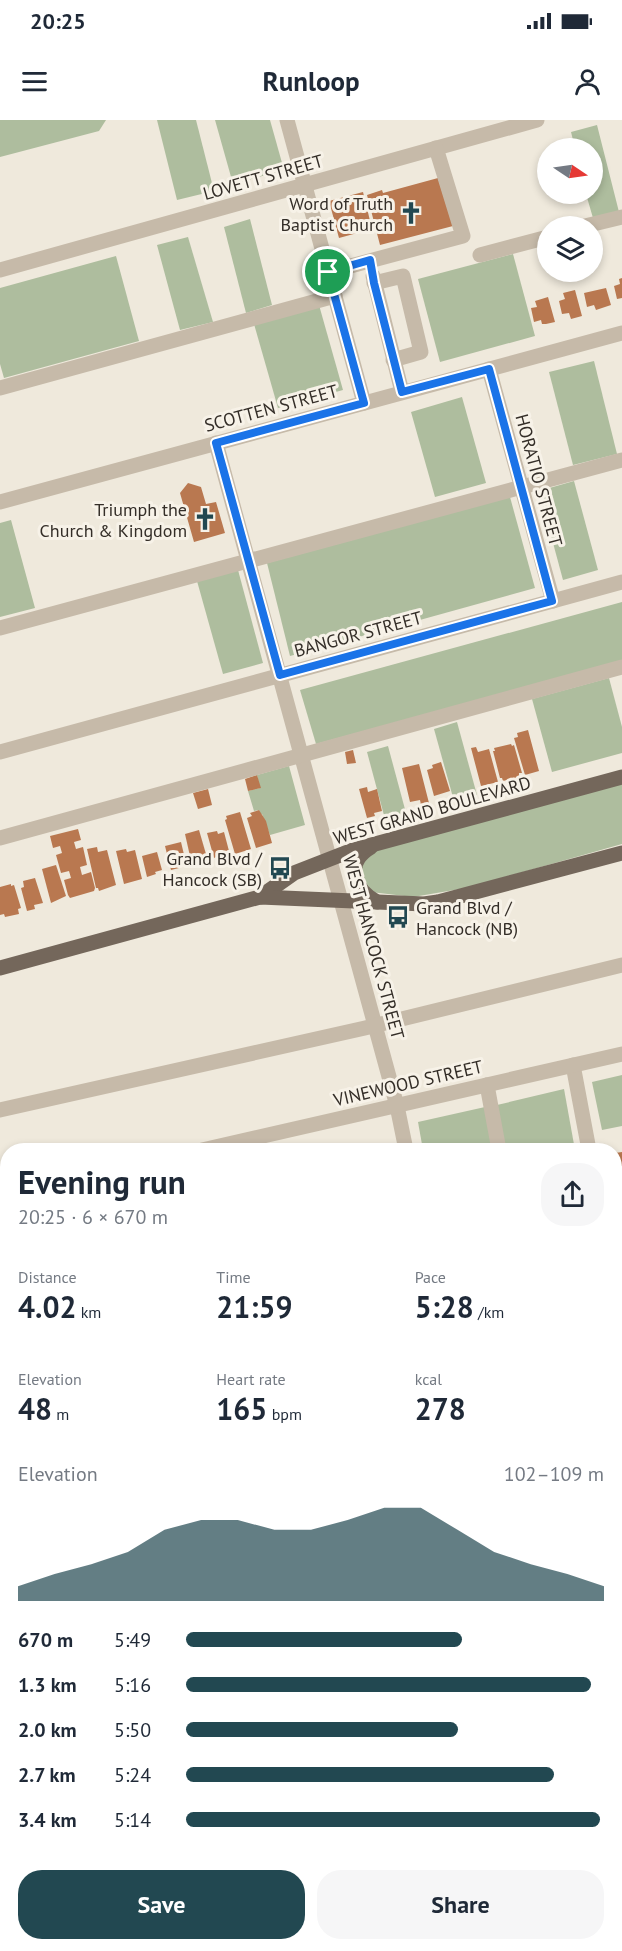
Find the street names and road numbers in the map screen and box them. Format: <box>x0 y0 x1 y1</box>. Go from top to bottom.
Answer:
street label: LOVETT STREET <box>200 149 326 205</box>
street label: SCOTTEN STREET <box>202 379 340 437</box>
street label: HORATIO STREET <box>510 411 568 549</box>
street label: BANGOR STREET <box>291 606 425 662</box>
street label: WEST GRAND BOULEVARD <box>330 771 534 849</box>
street label: WEST HANCOCK STREET <box>338 852 410 1042</box>
street label: VINEWOOD STREET <box>330 1055 485 1112</box>

